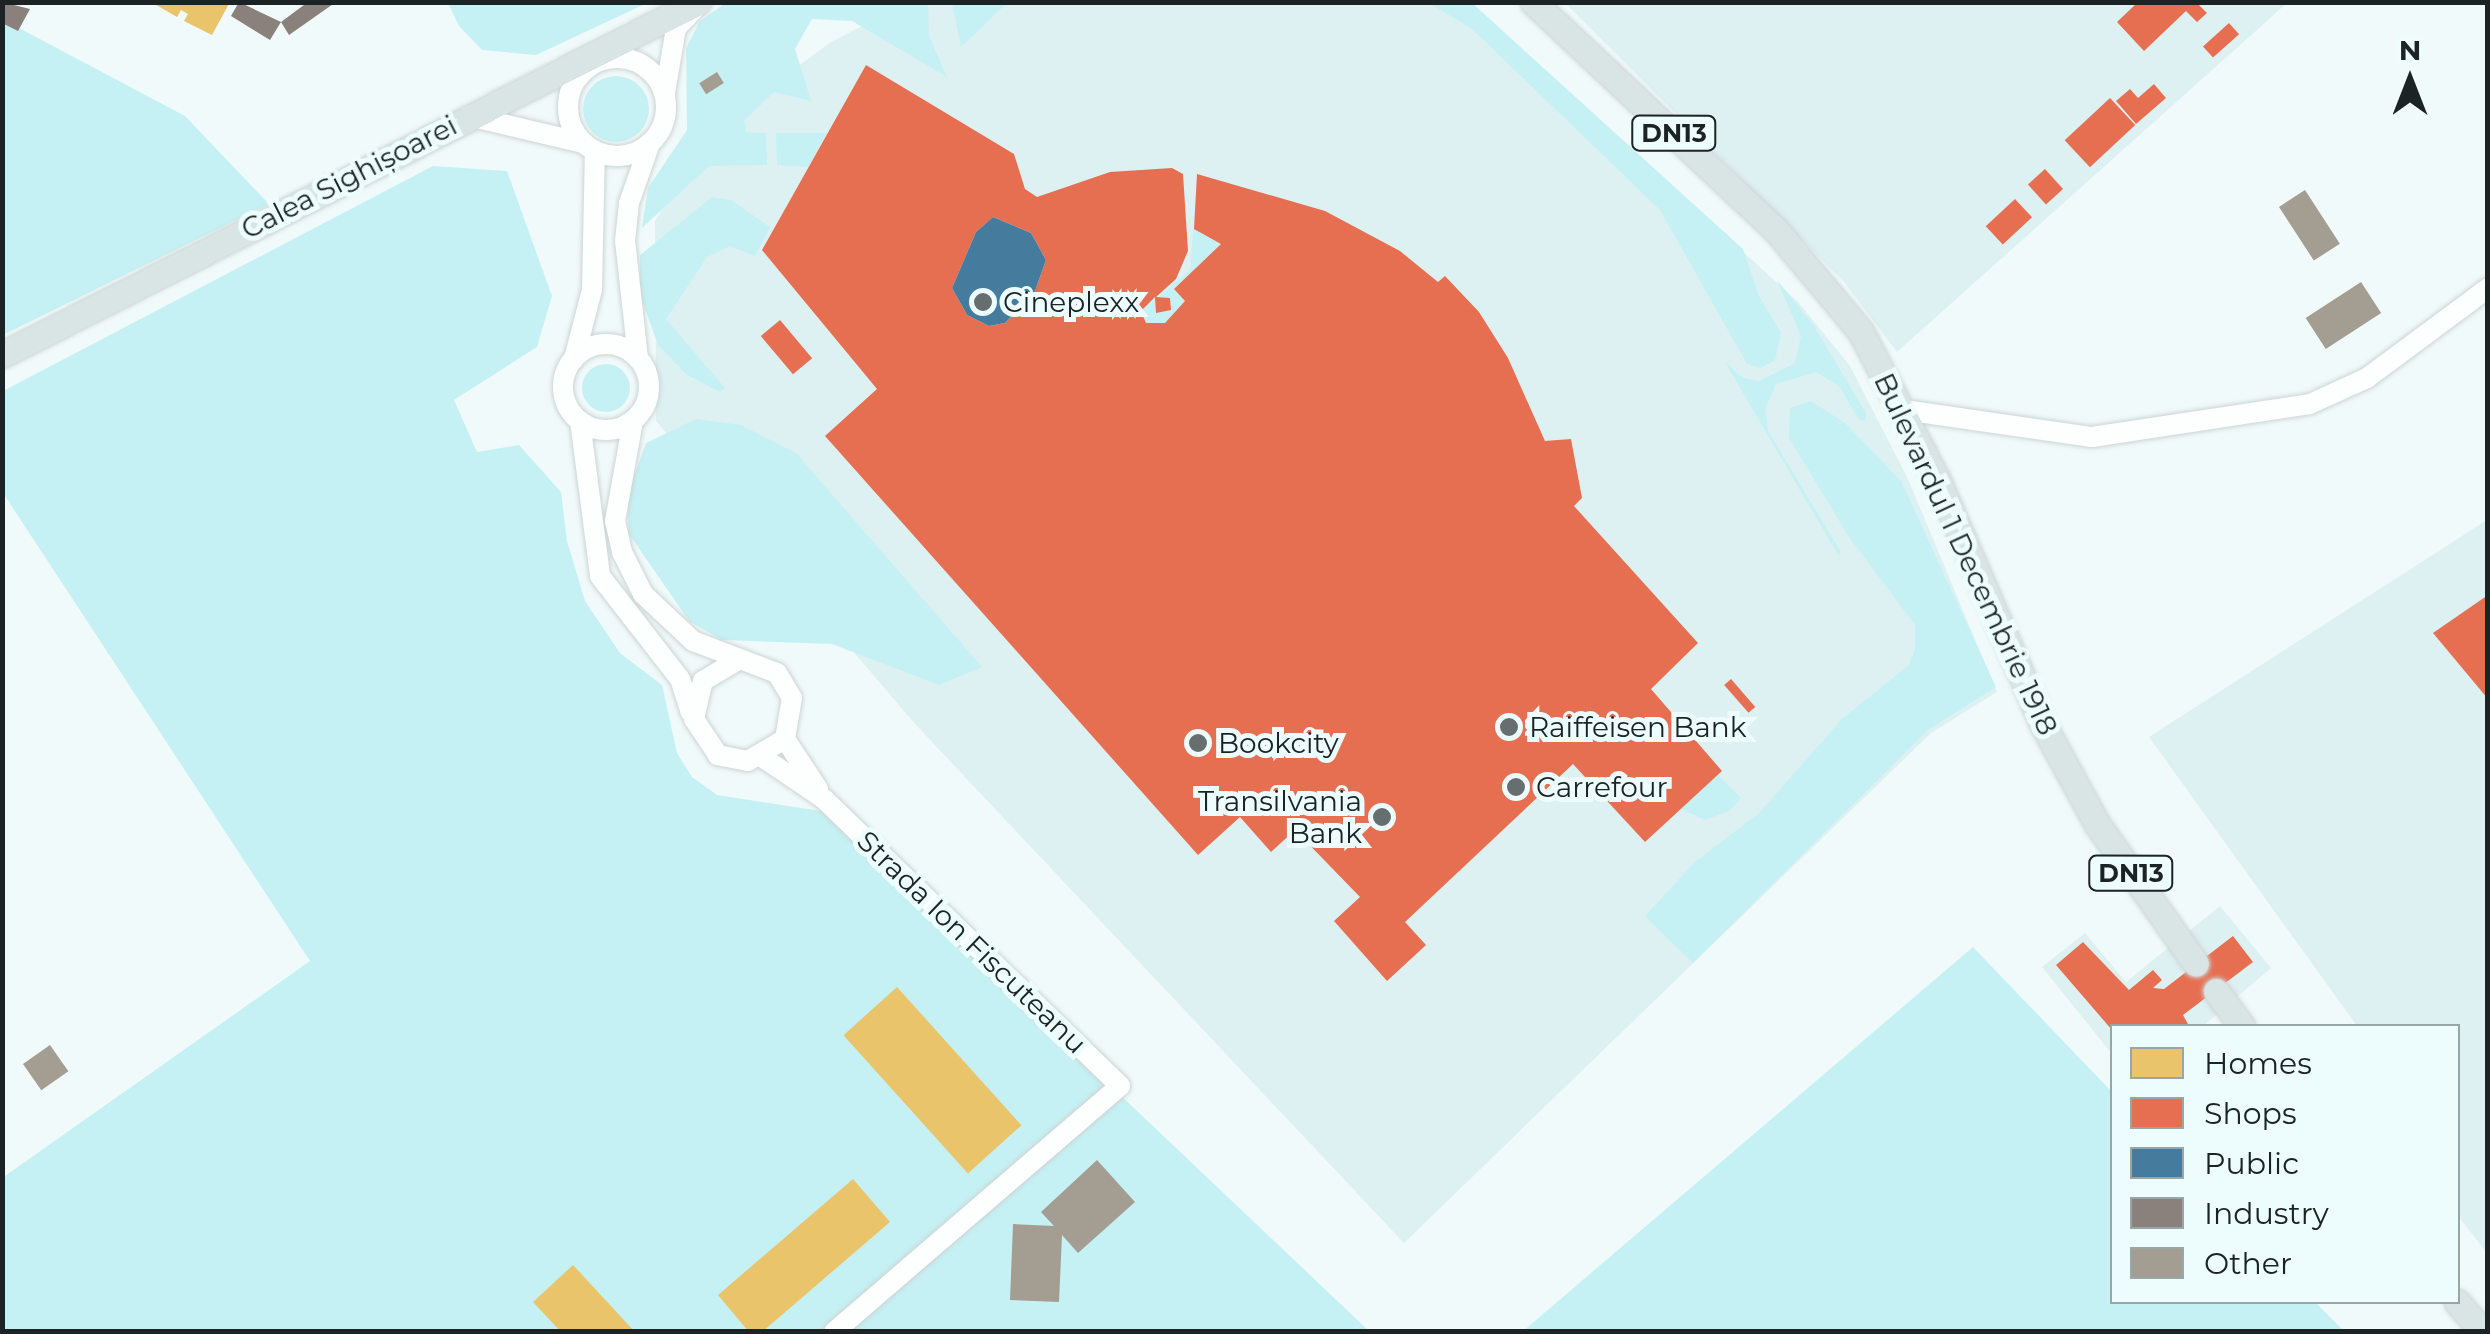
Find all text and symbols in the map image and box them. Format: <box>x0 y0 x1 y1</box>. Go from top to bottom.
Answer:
north arrow <box>2360 30 2460 130</box>
text: N <box>2399 33 2421 67</box>
street label: Calea Sighișoarei <box>236 108 462 246</box>
road number: DN13 <box>1629 113 1719 153</box>
place label: Cineplexx <box>1003 285 1139 319</box>
marker: Cineplexx <box>972 291 994 313</box>
street label: Bulevardul 1 Decembrie 1918 <box>1867 368 2065 740</box>
place label: Raiffeisen Bank <box>1529 710 1747 744</box>
marker: Raiffeisen Bank <box>1498 716 1520 738</box>
place label: Bookcity <box>1218 726 1339 760</box>
marker: Bookcity <box>1187 732 1209 754</box>
place label: Carrefour <box>1536 770 1668 804</box>
marker: Carrefour <box>1505 776 1527 798</box>
place label: Transilvania Bank <box>1198 784 1362 850</box>
marker: Transilvania Bank <box>1371 806 1393 828</box>
street label: Strada Ion Fiscuteanu <box>850 824 1094 1060</box>
road number: DN13 <box>2086 853 2176 893</box>
legend <box>2110 1024 2460 1304</box>
text: Homes <box>2204 1045 2312 1082</box>
text: Shops <box>2204 1095 2297 1132</box>
text: Public <box>2204 1145 2299 1182</box>
text: Industry <box>2204 1195 2329 1232</box>
text: Other <box>2204 1245 2292 1282</box>

